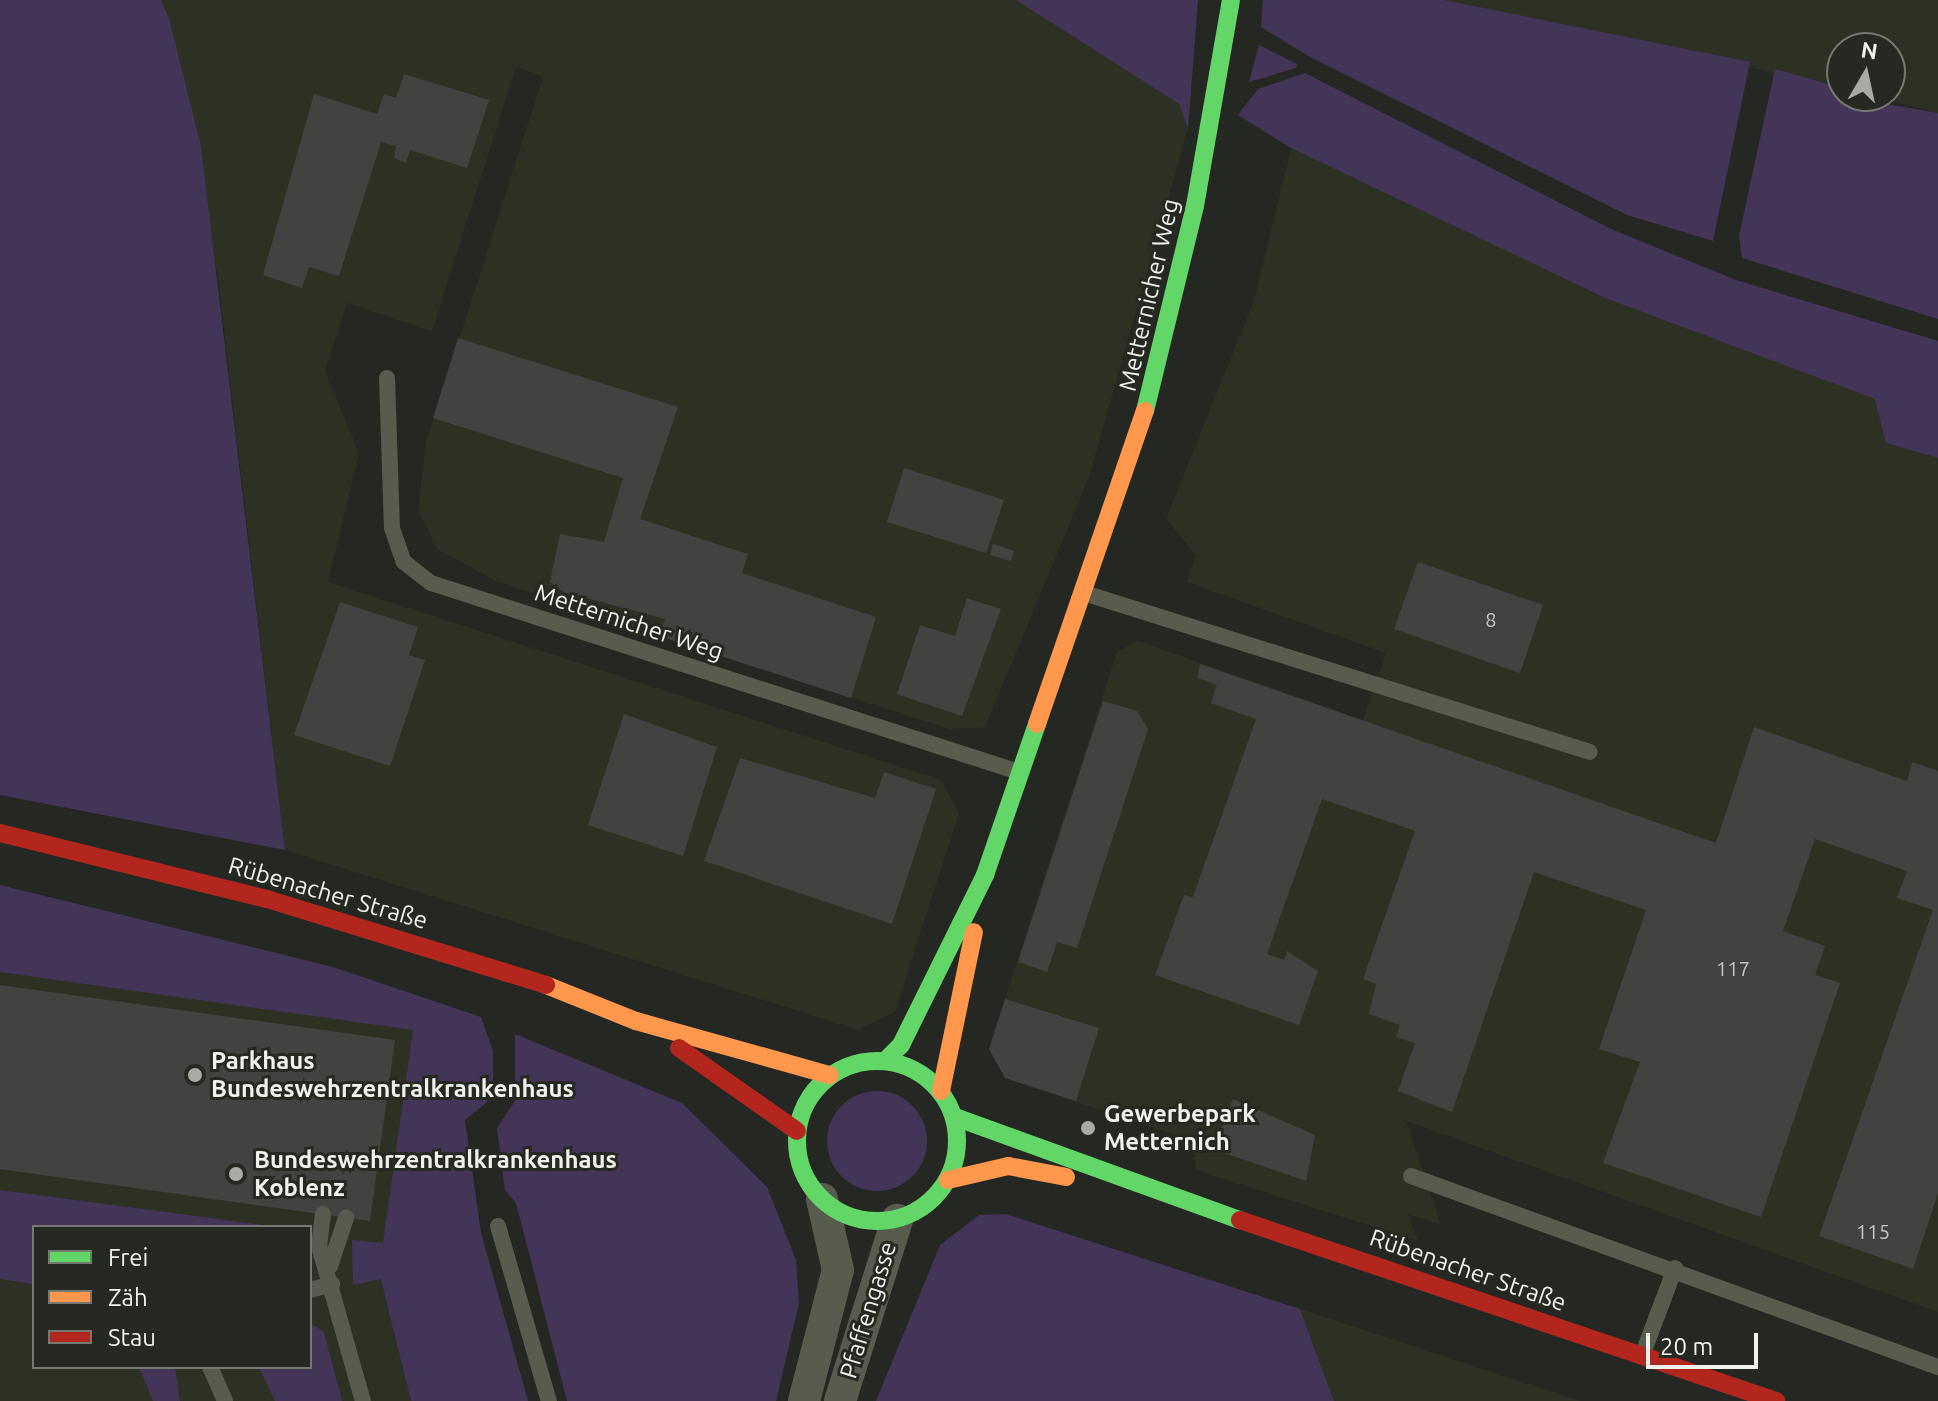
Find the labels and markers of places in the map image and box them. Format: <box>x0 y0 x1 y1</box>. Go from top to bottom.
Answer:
place label: Parkhaus Bundeswehrzentralkrankenhaus <box>211 1047 574 1103</box>
marker: Parkhaus Bundeswehrzentralkrankenhaus <box>186 1066 204 1084</box>
place label: Gewerbepark Metternich <box>1104 1100 1256 1156</box>
marker: Gewerbepark Metternich <box>1079 1119 1097 1137</box>
place label: Bundeswehrzentralkrankenhaus Koblenz <box>254 1146 617 1202</box>
marker: Bundeswehrzentralkrankenhaus Koblenz <box>225 1163 247 1185</box>

